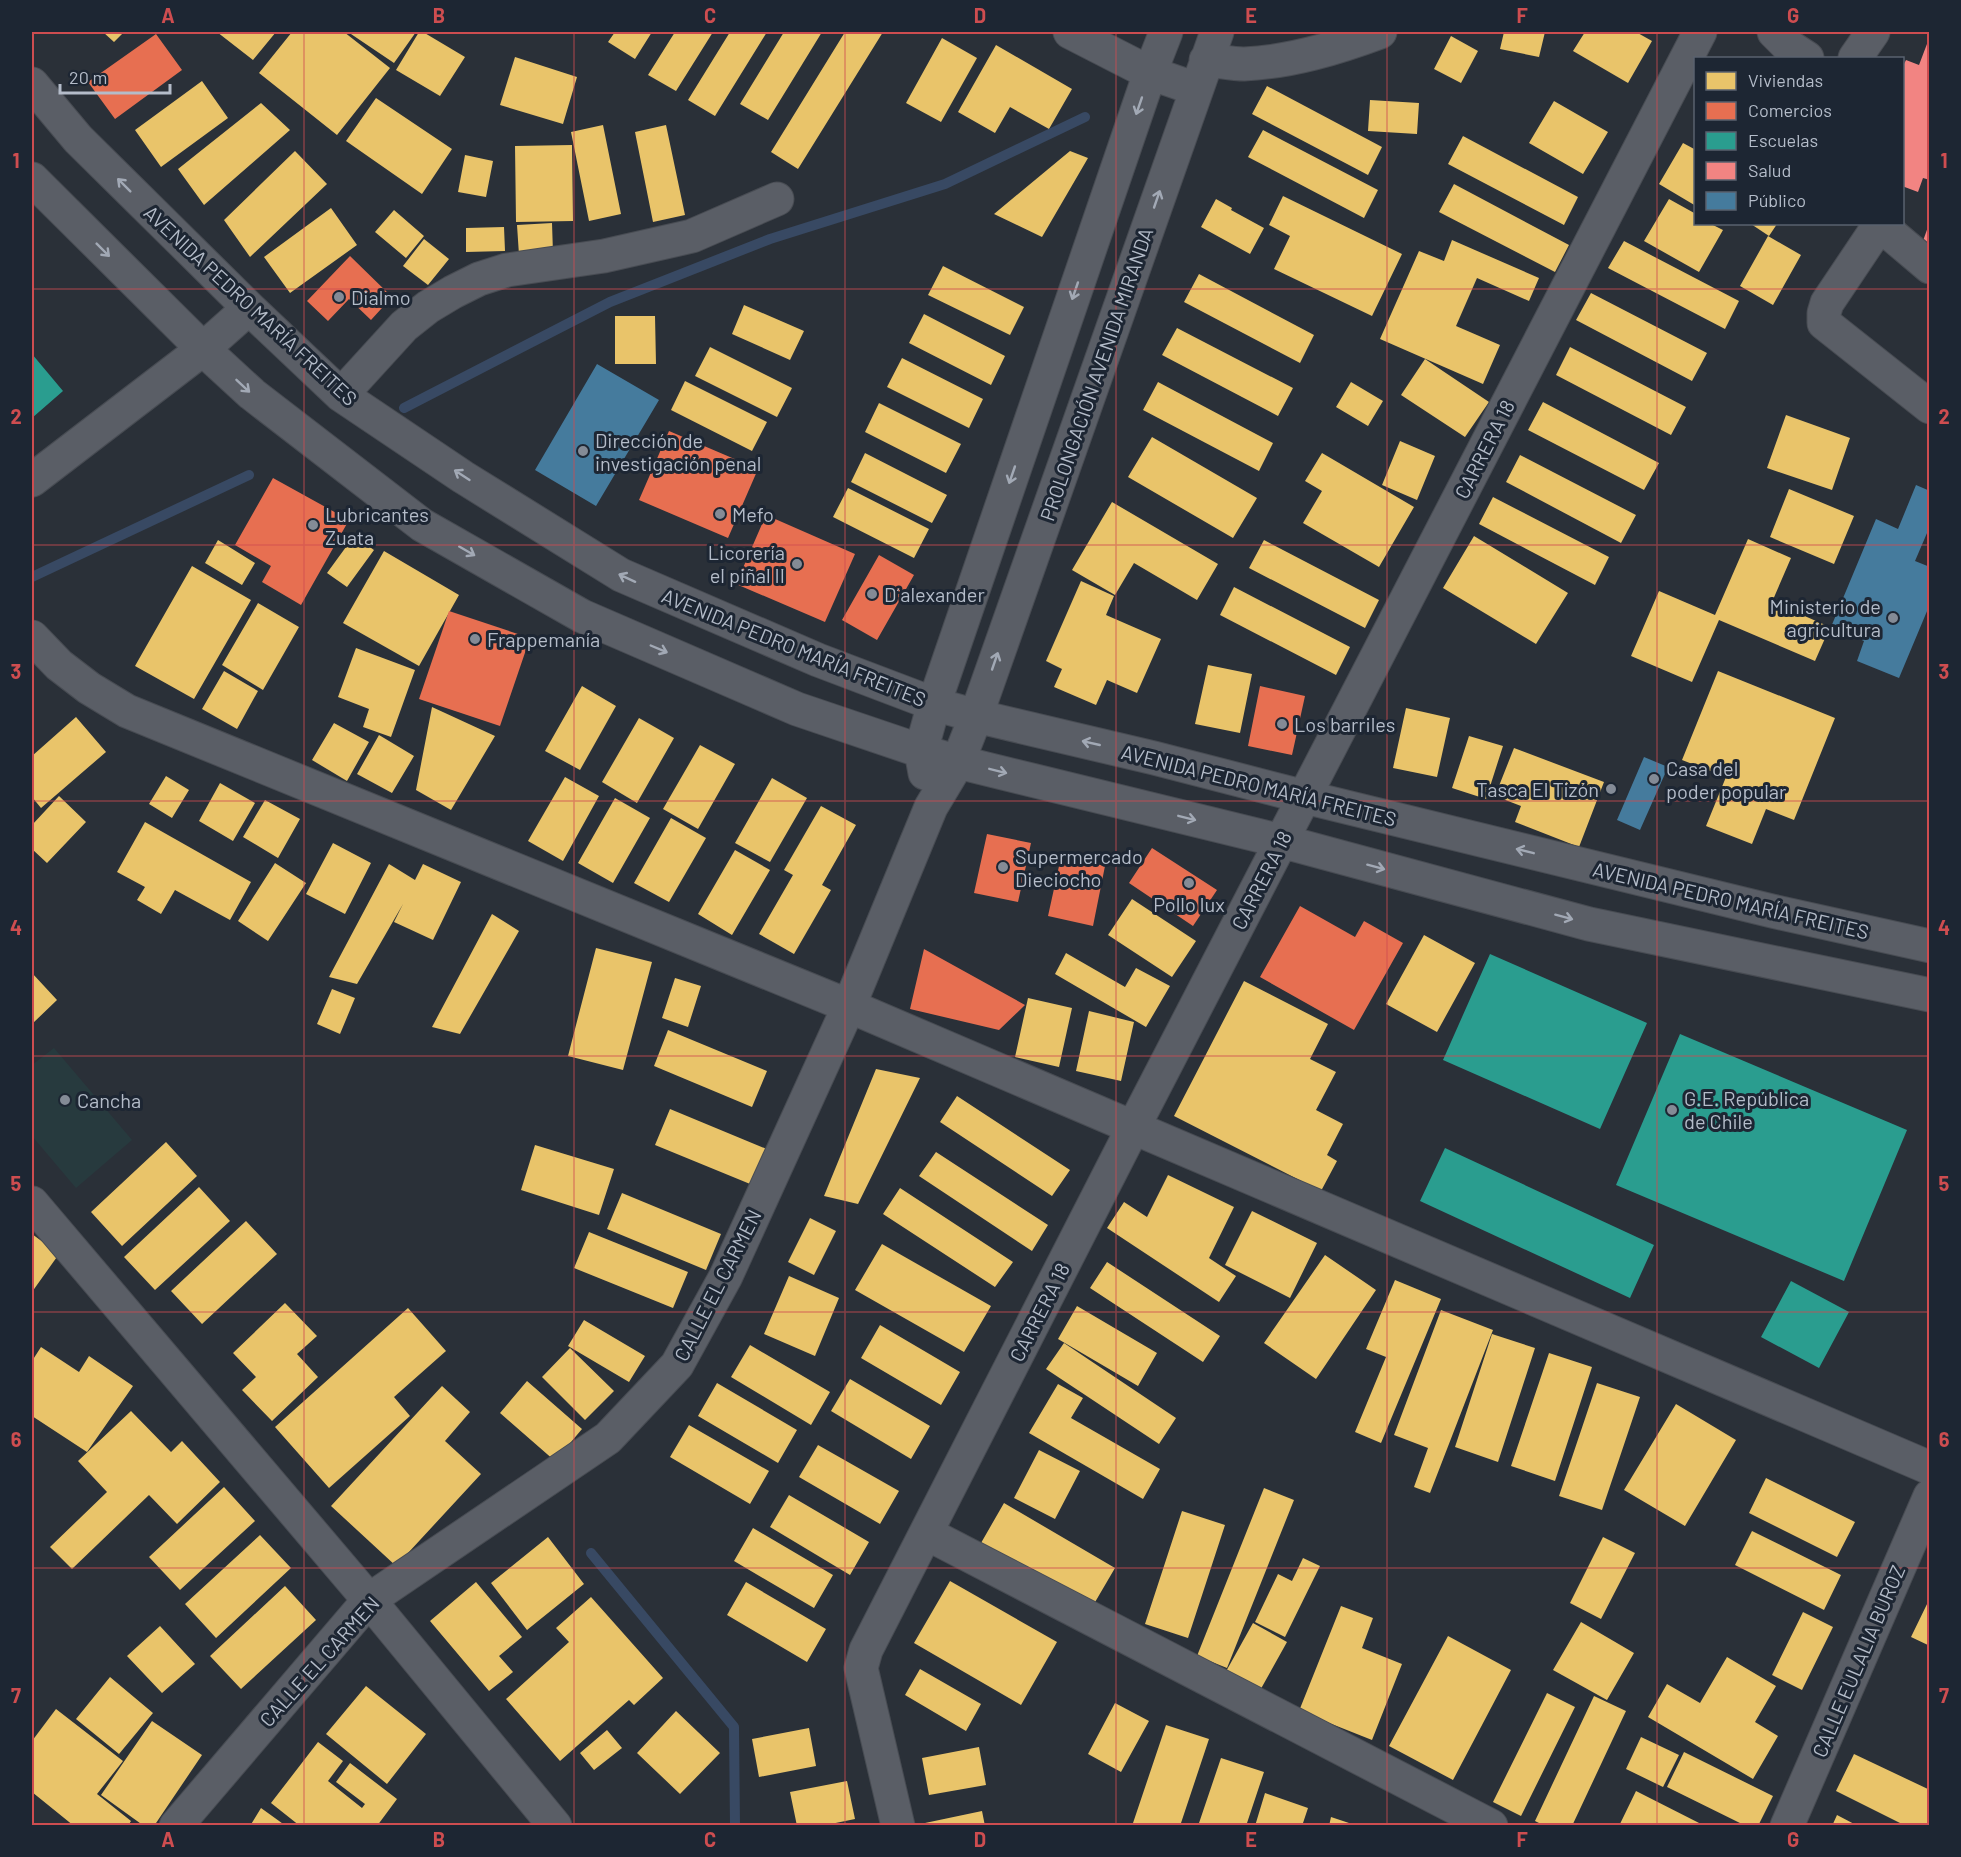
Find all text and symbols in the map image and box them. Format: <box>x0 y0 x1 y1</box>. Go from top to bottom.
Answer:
text: A <box>161 3 175 27</box>
text: B <box>433 3 445 27</box>
text: C <box>704 3 716 27</box>
text: D <box>974 3 986 27</box>
text: E <box>1245 3 1257 27</box>
text: F <box>1516 3 1528 27</box>
text: G <box>1787 3 1799 27</box>
scale bar <box>60 57 170 95</box>
legend <box>1694 57 1904 225</box>
text: 20 m <box>69 66 107 88</box>
text: Viviendas <box>1748 69 1823 91</box>
one-way arrow <box>1132 96 1143 115</box>
text: Comercios <box>1748 99 1832 121</box>
text: Escuelas <box>1748 129 1818 151</box>
text: 1 <box>12 148 20 172</box>
text: 1 <box>1940 148 1948 172</box>
text: Salud <box>1748 159 1791 181</box>
one-way arrow <box>117 177 132 192</box>
text: Público <box>1748 189 1806 211</box>
one-way arrow <box>1153 190 1164 209</box>
street label: AVENIDA PEDRO MARÍA FREITES <box>139 200 363 410</box>
street label: PROLONGACIÓN AVENIDA MIRANDA <box>1034 224 1158 524</box>
one-way arrow <box>95 242 110 257</box>
one-way arrow <box>1069 281 1080 300</box>
place label: Dialmo <box>351 285 411 309</box>
marker: Dialmo <box>332 290 346 304</box>
one-way arrow <box>235 379 250 393</box>
street label: CARRERA 18 <box>1449 396 1519 502</box>
text: 2 <box>10 404 22 428</box>
text: 2 <box>1938 404 1950 428</box>
place label: Dirección de investigación penal <box>595 428 761 475</box>
marker: Dirección de investigación penal <box>576 444 590 458</box>
one-way arrow <box>1006 465 1017 484</box>
one-way arrow <box>453 469 470 482</box>
place label: Lubricantes Zuata <box>325 502 429 549</box>
place label: Mefo <box>732 502 774 526</box>
marker: Mefo <box>713 507 727 521</box>
marker: Lubricantes Zuata <box>306 518 320 532</box>
place label: Licorería el piñal II <box>708 540 785 587</box>
one-way arrow <box>458 545 475 557</box>
marker: Licorería el piñal II <box>790 557 804 571</box>
one-way arrow <box>619 571 637 583</box>
place label: D´alexander <box>884 582 985 606</box>
street label: AVENIDA PEDRO MARÍA FREITES <box>659 583 929 711</box>
marker: D´alexander <box>865 587 879 601</box>
place label: Ministerio de agricultura <box>1770 594 1881 641</box>
marker: Ministerio de agricultura <box>1886 611 1900 625</box>
place label: Frappemanía <box>487 627 600 651</box>
marker: Frappemanía <box>468 632 482 646</box>
one-way arrow <box>650 645 668 656</box>
one-way arrow <box>991 652 1002 671</box>
text: 3 <box>11 659 21 683</box>
text: 3 <box>1939 659 1949 683</box>
place label: Los barriles <box>1294 712 1395 736</box>
marker: Los barriles <box>1275 717 1289 731</box>
one-way arrow <box>1082 737 1102 748</box>
street label: AVENIDA PEDRO MARÍA FREITES <box>1119 739 1399 831</box>
place label: Casa del poder popular <box>1666 756 1786 803</box>
one-way arrow <box>988 766 1007 778</box>
marker: Casa del poder popular <box>1647 772 1661 786</box>
place label: Tasca El Tizón <box>1476 777 1599 801</box>
marker: Tasca El Tizón <box>1604 782 1618 796</box>
one-way arrow <box>1177 812 1196 824</box>
street label: CARRERA 18 <box>1226 827 1296 933</box>
place label: Supermercado Dieciocho <box>1015 844 1143 891</box>
one-way arrow <box>1516 844 1535 856</box>
street label: AVENIDA PEDRO MARÍA FREITES <box>1591 857 1871 943</box>
marker: Supermercado Dieciocho <box>996 860 1010 874</box>
one-way arrow <box>1366 861 1385 873</box>
marker: Pollo lux <box>1182 876 1196 890</box>
place label: Pollo lux <box>1153 892 1225 916</box>
one-way arrow <box>1554 912 1573 923</box>
text: 4 <box>10 915 22 939</box>
text: 4 <box>1938 915 1950 939</box>
place label: G.E. República de Chile <box>1684 1086 1809 1133</box>
place label: Cancha <box>77 1088 141 1112</box>
marker: Cancha <box>58 1093 72 1107</box>
marker: G.E. República de Chile <box>1665 1103 1679 1117</box>
text: 5 <box>11 1171 22 1195</box>
text: 5 <box>1939 1171 1950 1195</box>
street label: CALLE EL CARMEN <box>668 1205 766 1365</box>
street label: CARRERA 18 <box>1004 1259 1074 1365</box>
text: 6 <box>11 1427 22 1451</box>
text: 6 <box>1939 1427 1950 1451</box>
street label: CALLE EULALIA BUROZ <box>1807 1561 1909 1761</box>
street label: CALLE EL CARMEN <box>254 1591 384 1731</box>
text: 7 <box>11 1683 21 1707</box>
text: 7 <box>1939 1683 1949 1707</box>
text: A <box>161 1827 175 1851</box>
text: B <box>433 1827 445 1851</box>
text: C <box>704 1827 716 1851</box>
text: D <box>974 1827 986 1851</box>
text: E <box>1245 1827 1257 1851</box>
text: F <box>1516 1827 1528 1851</box>
text: G <box>1787 1827 1799 1851</box>

